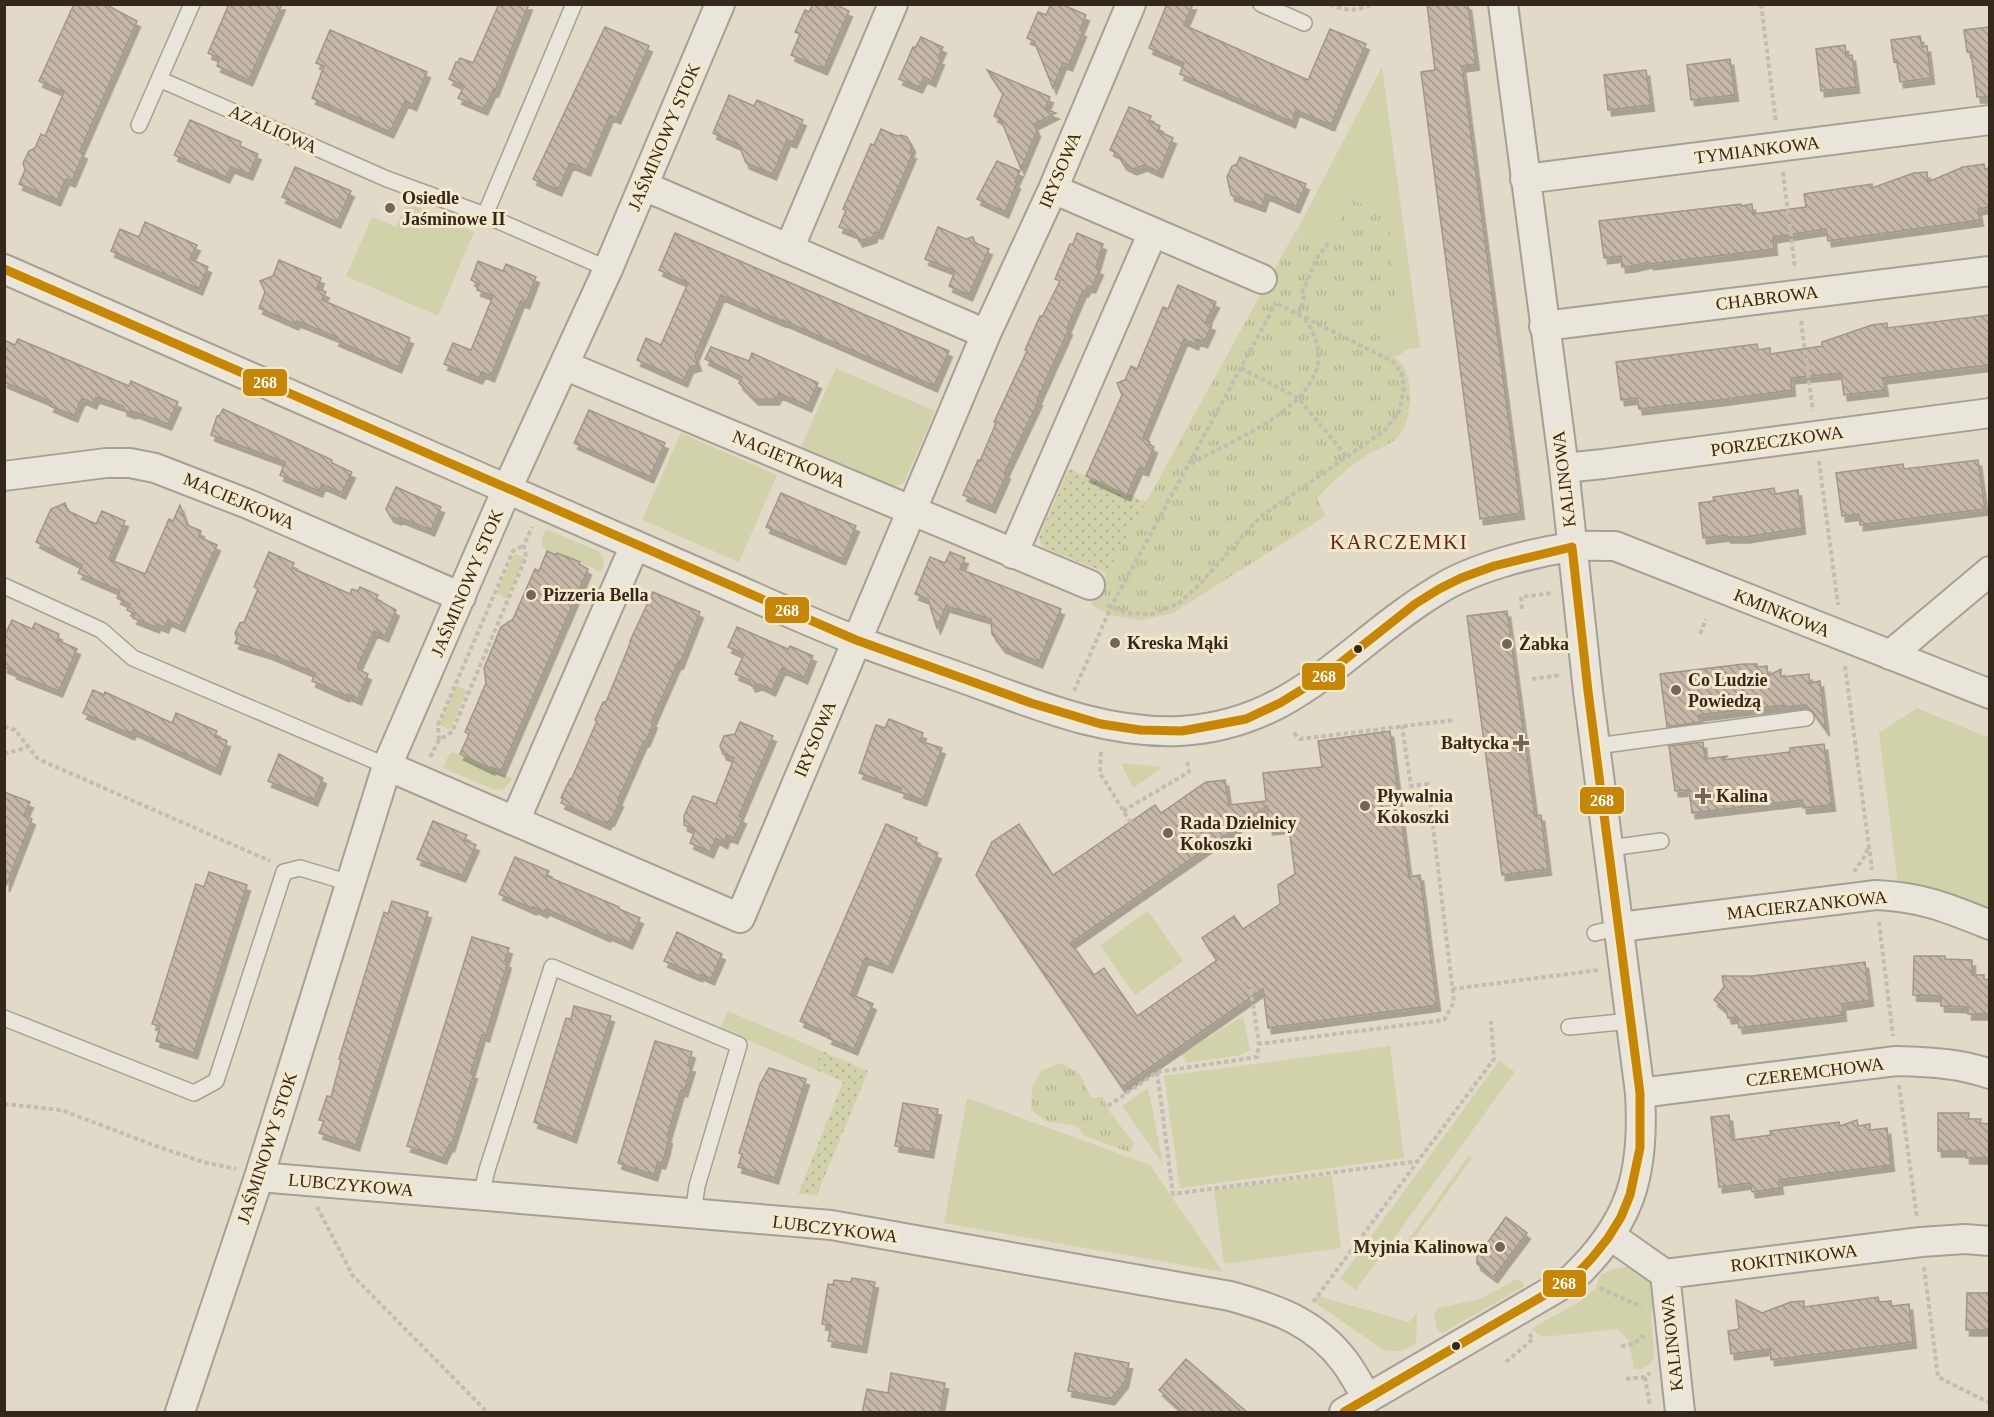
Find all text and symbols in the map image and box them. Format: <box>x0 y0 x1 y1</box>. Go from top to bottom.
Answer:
street label: JAŚMINOWY STOK <box>623 60 704 214</box>
street label: AZALIOWA <box>226 101 320 157</box>
street label: IRYSOWA <box>1035 129 1085 211</box>
street label: TYMIANKOWA <box>1693 132 1821 168</box>
place label: Osiedle Jaśminowe II <box>402 188 506 229</box>
marker: Osiedle Jaśminowe II <box>383 201 397 215</box>
street label: CHABROWA <box>1715 282 1819 314</box>
line badge: 268 <box>242 368 288 397</box>
text: 268 <box>253 374 277 391</box>
street label: PORZECZKOWA <box>1709 422 1845 460</box>
street label: NAGIETKOWA <box>729 426 849 492</box>
street label: KALINOWA <box>1548 430 1580 528</box>
street label: MACIEJKOWA <box>180 469 298 533</box>
street label: JAŚMINOWY STOK <box>426 506 507 660</box>
district label: KARCZEMKI <box>1330 530 1468 554</box>
place label: Pizzeria Bella <box>543 585 648 605</box>
street label: KMINKOWA <box>1731 585 1833 641</box>
marker: Pizzeria Bella <box>524 588 538 602</box>
line badge: 268 <box>764 596 810 624</box>
text: 268 <box>775 602 799 619</box>
place label: Kreska Mąki <box>1127 633 1228 653</box>
place label: Żabka <box>1519 634 1569 654</box>
marker: Kreska Mąki <box>1108 636 1122 650</box>
marker: Żabka <box>1500 637 1514 651</box>
unlabelled marker <box>1352 643 1364 655</box>
line badge: 268 <box>1301 662 1346 691</box>
text: 268 <box>1312 668 1336 685</box>
place label: Co Ludzie Powiedzą <box>1688 670 1768 711</box>
marker: Co Ludzie Powiedzą <box>1669 683 1683 697</box>
street label: IRYSOWA <box>790 698 840 780</box>
place label: Bałtycka <box>1441 733 1509 753</box>
marker: Bałtycka <box>1514 736 1528 750</box>
place label: Pływalnia Kokoszki <box>1377 786 1453 827</box>
line badge: 268 <box>1579 786 1625 815</box>
place label: Kalina <box>1716 786 1768 806</box>
marker: Kalina <box>1694 787 1712 805</box>
text: 268 <box>1590 792 1614 809</box>
marker: Pływalnia Kokoszki <box>1358 799 1372 813</box>
place label: Rada Dzielnicy Kokoszki <box>1180 813 1297 854</box>
marker: Rada Dzielnicy Kokoszki <box>1161 826 1175 840</box>
street label: MACIERZANKOWA <box>1726 887 1888 923</box>
street label: CZEREMCHOWA <box>1745 1054 1885 1090</box>
street label: JAŚMINOWY STOK <box>232 1069 301 1226</box>
street label: LUBCZYKOWA <box>287 1170 415 1200</box>
street label: LUBCZYKOWA <box>771 1211 899 1247</box>
place label: Myjnia Kalinowa <box>1353 1237 1488 1257</box>
marker: Myjnia Kalinowa <box>1493 1240 1507 1254</box>
street label: ROKITNIKOWA <box>1729 1240 1859 1276</box>
line badge: 268 <box>1542 1269 1587 1298</box>
text: 268 <box>1552 1275 1576 1292</box>
street label: KALINOWA <box>1657 1294 1687 1392</box>
unlabelled marker <box>1450 1340 1462 1352</box>

